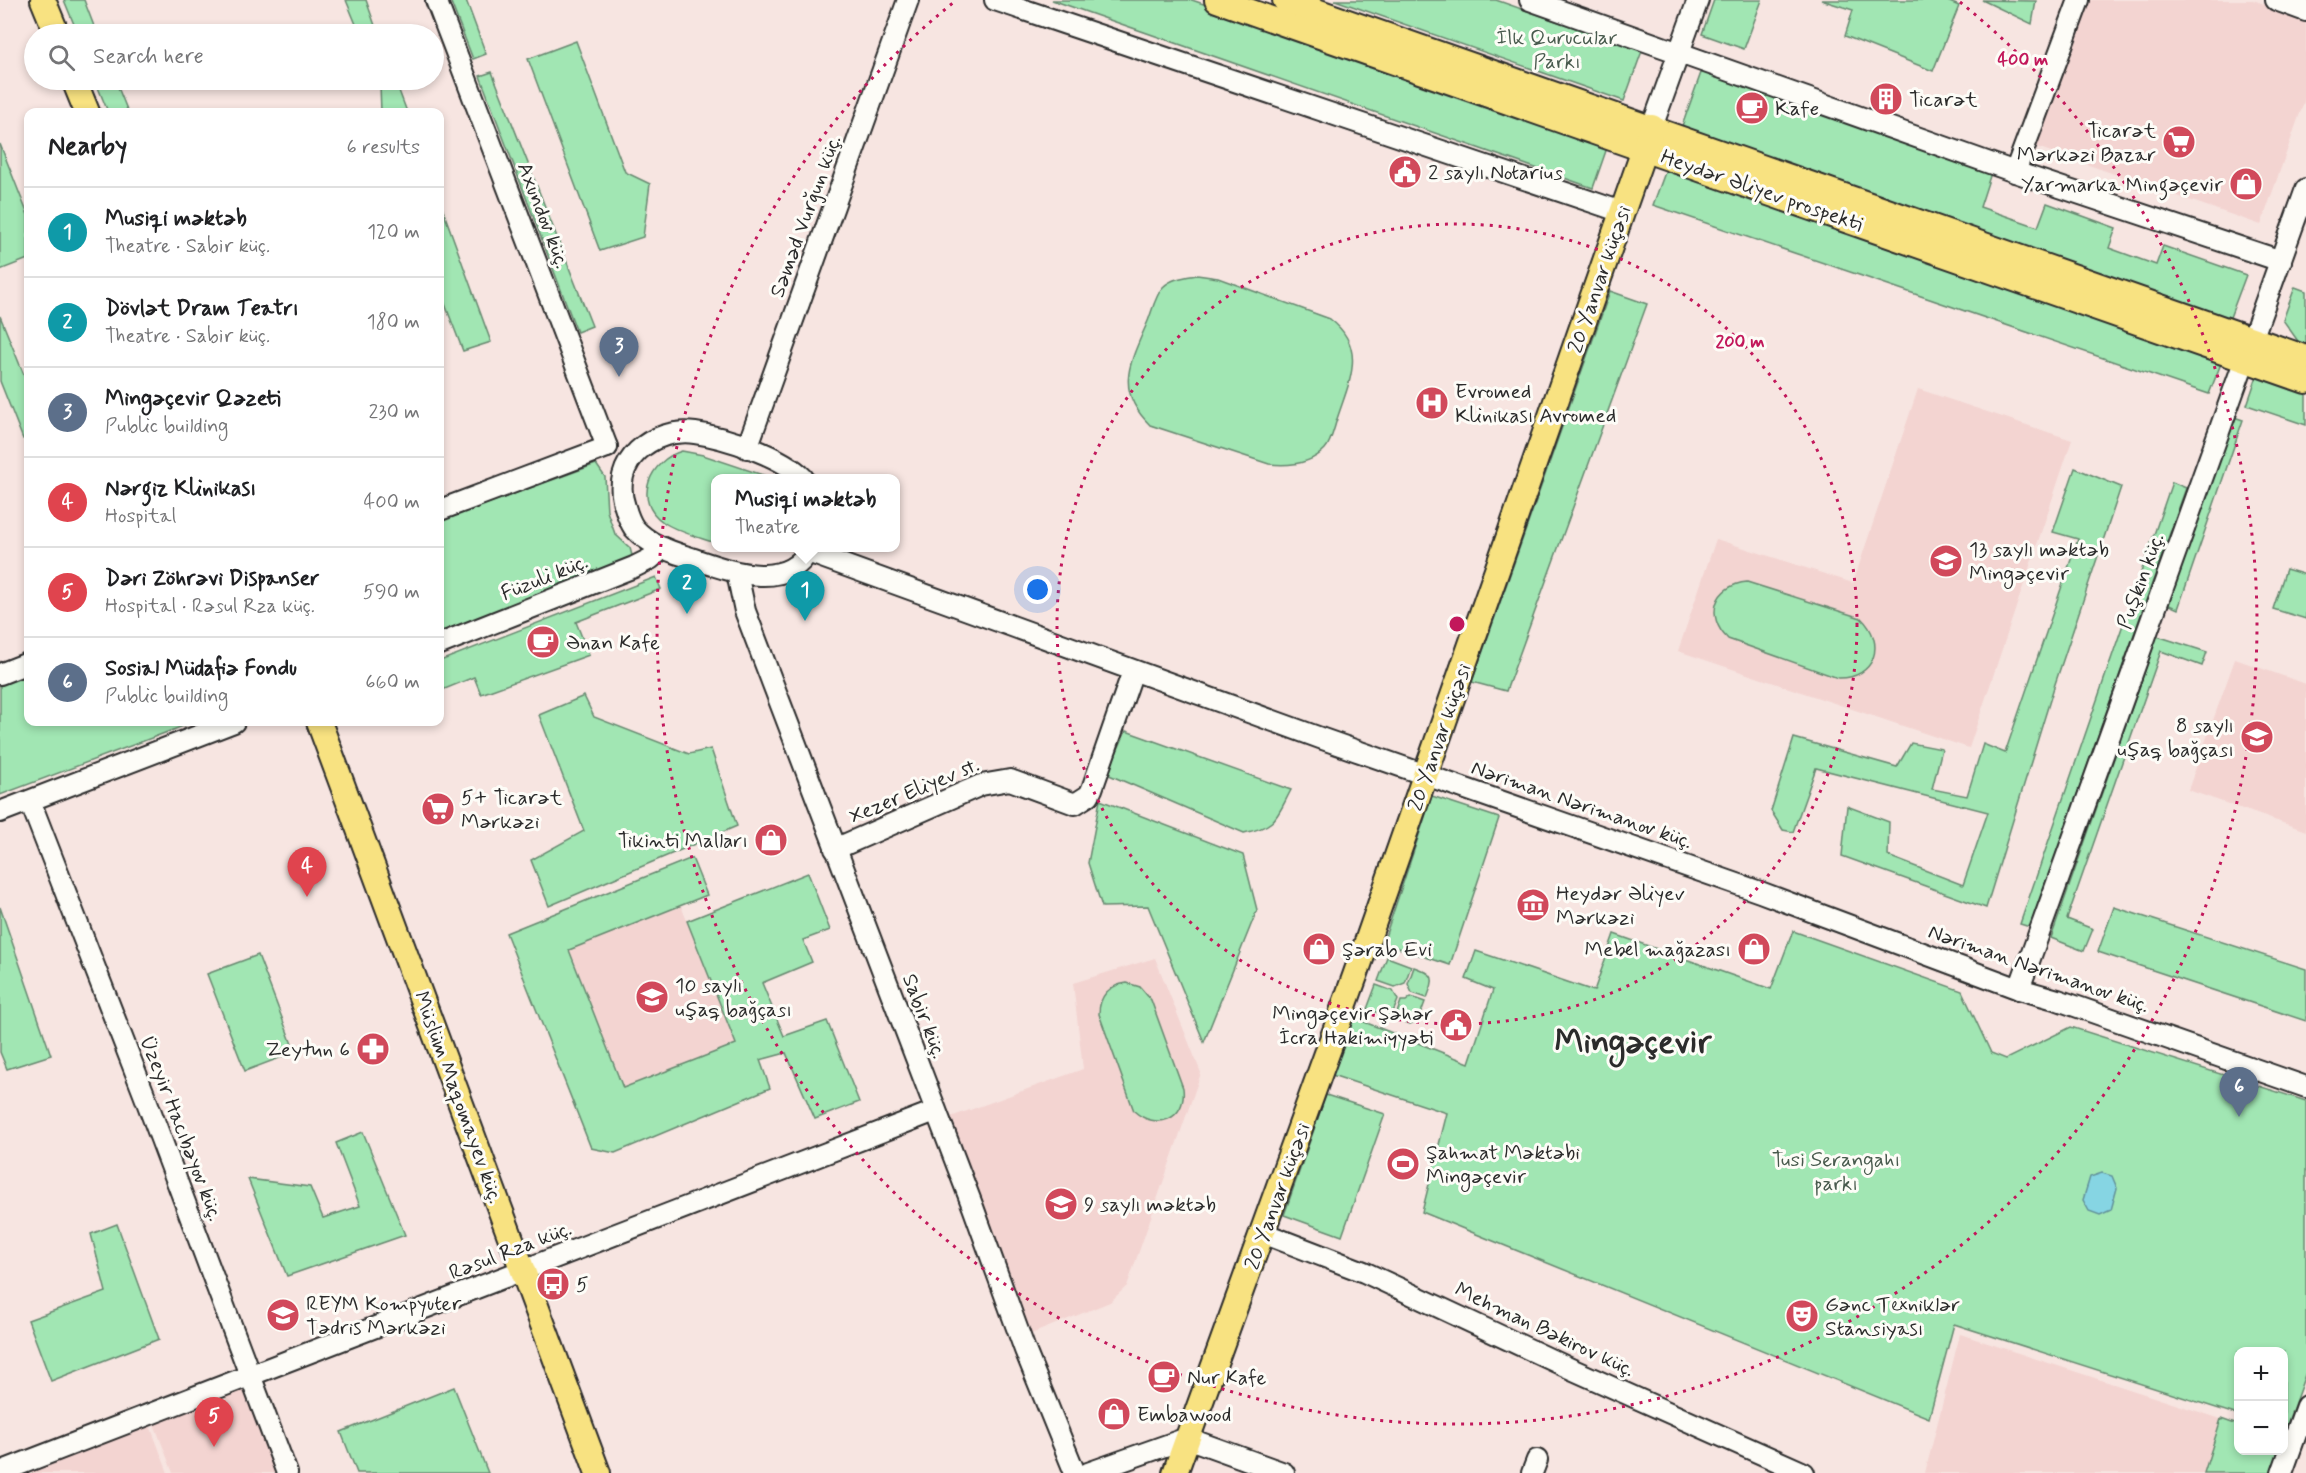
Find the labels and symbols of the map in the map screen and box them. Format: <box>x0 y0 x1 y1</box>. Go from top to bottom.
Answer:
park label: İlk Qurucular Parkı <box>1496 24 1618 76</box>
text: 400 m <box>1998 48 2048 72</box>
building icon: Ticarət <box>1868 81 1904 117</box>
place label: Ticarət <box>1909 86 1978 114</box>
cafe icon: Kafe <box>1734 90 1770 126</box>
place label: Kafe <box>1775 95 1819 123</box>
place label: Ticarət Mərkəzi Bazar <box>2017 117 2157 169</box>
supermarket icon: Ticarət Mərkəzi Bazar <box>2161 124 2197 160</box>
street label: Səməd Vurğun küç. <box>764 131 848 301</box>
street label: Heydər Əliyev prospekti <box>1657 143 1867 239</box>
public building icon: 2 saylı Notarius <box>1387 154 1423 190</box>
street label: Axundov küç. <box>510 158 576 272</box>
place label: 2 saylı Notarius <box>1428 159 1563 187</box>
shop icon: Yarmarka Mingəçevir <box>2228 166 2264 202</box>
place label: Yarmarka Mingəçevir <box>2021 171 2223 201</box>
street label: 20 Yanvar küçəsi <box>1562 202 1638 357</box>
pin: 3 <box>600 328 638 377</box>
text: 200 m <box>1715 330 1765 354</box>
place label: Evromed Klinikası Avromed <box>1455 378 1616 430</box>
hospital icon: Evromed Klinikası Avromed <box>1414 385 1450 421</box>
street label: Puşkin küç. <box>2111 529 2171 633</box>
place label: 13 saylı məktəb Mingəçevir <box>1969 536 2109 589</box>
school or university icon: 13 saylı məktəb Mingəçevir <box>1928 543 1964 579</box>
street label: Füzuli küç. <box>497 548 592 608</box>
pin: 2 <box>668 564 706 614</box>
pin: 1 <box>786 572 824 621</box>
your location <box>1023 575 1052 604</box>
centre of rings <box>1447 614 1467 634</box>
cafe icon: Ənan Kafe <box>525 624 561 660</box>
place label: Ənan Kafe <box>566 629 660 657</box>
street label: 20 Yanvar küçəsi <box>1402 660 1478 815</box>
place label: 8 saylı uşaq bağçası <box>2117 712 2234 764</box>
school or university icon: 8 saylı uşaq bağçası <box>2239 719 2275 755</box>
street label: Xezer Eliyev st. <box>845 751 984 831</box>
street label: Nəriman Nərimanov küç. <box>1467 754 1696 856</box>
place label: 5+ Ticarət Mərkəzi <box>461 784 563 836</box>
supermarket icon: 5+ Ticarət Mərkəzi <box>420 791 456 827</box>
shop icon: Tikinti Malları <box>753 822 789 858</box>
place label: Tikinti Malları <box>618 827 748 855</box>
pin: 4 <box>288 848 326 897</box>
place label: Heydər Əliyev Mərkəzi <box>1556 880 1685 932</box>
museum icon: Heydər Əliyev Mərkəzi <box>1515 887 1551 923</box>
street label: Nəriman Nərimanov küç. <box>1924 918 2153 1020</box>
shop icon: Şərab Evi <box>1301 931 1337 967</box>
shop icon: Mebel mağazası <box>1736 931 1772 967</box>
place label: Şərab Evi <box>1342 936 1432 964</box>
place label: Mebel mağazası <box>1585 936 1731 964</box>
street label: Sabir küç. <box>895 970 953 1063</box>
place label: 10 saylı uşaq bağçası <box>675 972 792 1024</box>
school or university icon: 10 saylı uşaq bağçası <box>634 979 670 1015</box>
street label: Müslüm Maqomayev küç. <box>407 987 509 1207</box>
place label: Mingəçevir Şəhər İcra Hakimiyyəti <box>1272 1000 1433 1052</box>
public building icon: Mingəçevir Şəhər İcra Hakimiyyəti <box>1438 1007 1474 1043</box>
district label: Mingəçevir <box>1554 1021 1713 1068</box>
pharmacy icon: Zeytun 6 <box>355 1031 391 1067</box>
street label: Üzeyir Hacıbəyov küç. <box>133 1032 229 1225</box>
place label: Zeytun 6 <box>266 1036 350 1064</box>
pin: 6 <box>2220 1068 2258 1117</box>
street label: 20 Yanvar küçəsi <box>1238 1119 1318 1274</box>
place label: Şahmat Məktəbi Mingəçevir <box>1426 1139 1580 1192</box>
sports icon: Şahmat Məktəbi Mingəçevir <box>1385 1146 1421 1182</box>
park label: Tusi Serangahı parkı <box>1772 1146 1900 1198</box>
school or university icon: 9 saylı məktəb <box>1043 1186 1079 1222</box>
place label: 9 saylı məktəb <box>1084 1191 1216 1219</box>
street label: Rəsul Rza küç. <box>445 1215 576 1287</box>
bus stop icon: 5 <box>535 1266 571 1302</box>
place label: 5 <box>576 1271 589 1299</box>
street label: Mehman Bəkirov küç. <box>1450 1276 1639 1384</box>
place label: REYM Kompyuter Tədris Mərkəzi <box>306 1290 461 1342</box>
place label: Gənc Texniklər Stansiyası <box>1825 1291 1960 1343</box>
school or university icon: REYM Kompyuter Tədris Mərkəzi <box>265 1297 301 1333</box>
theatre icon: Gənc Texniklər Stansiyası <box>1784 1298 1820 1334</box>
cafe icon: Nur Kafe <box>1146 1359 1182 1395</box>
place label: Nur Kafe <box>1187 1364 1267 1392</box>
shop icon: Embawood <box>1096 1396 1132 1432</box>
pin: 5 <box>194 1398 234 1447</box>
place label: Embawood <box>1137 1401 1231 1429</box>

